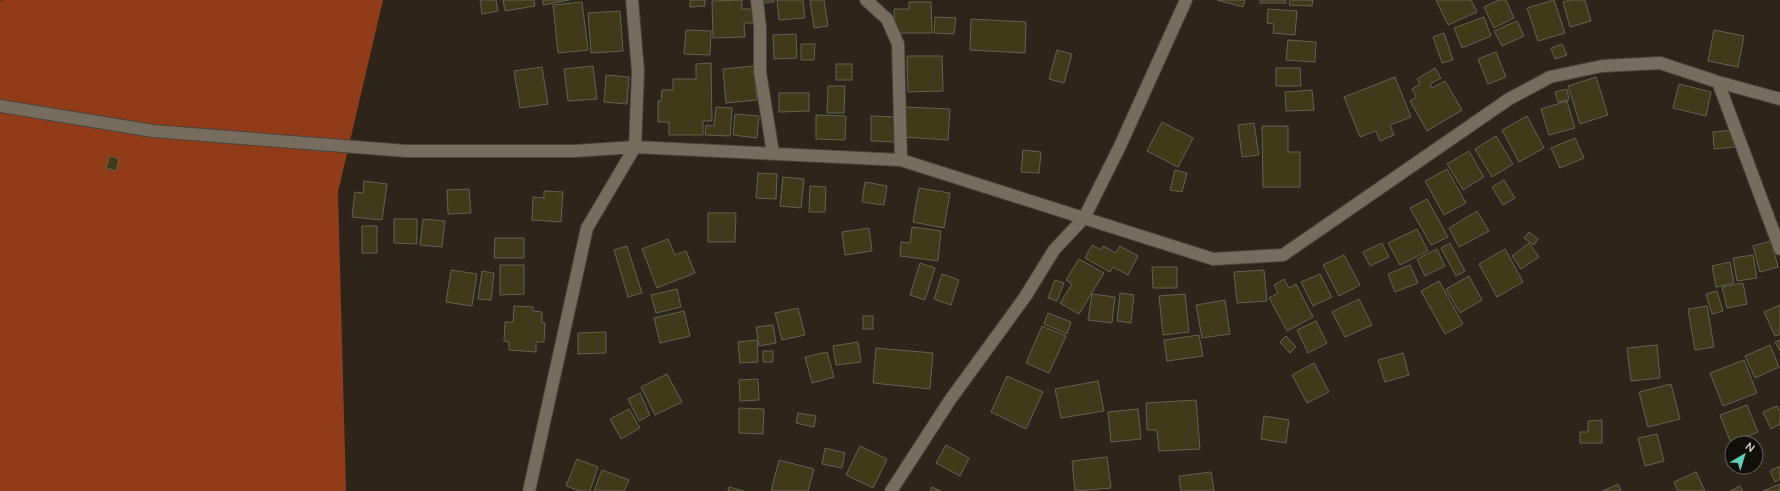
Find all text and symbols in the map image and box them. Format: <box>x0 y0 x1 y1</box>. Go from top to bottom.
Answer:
north arrow <box>1724 435 1764 475</box>
text: N <box>1742 439 1758 456</box>

